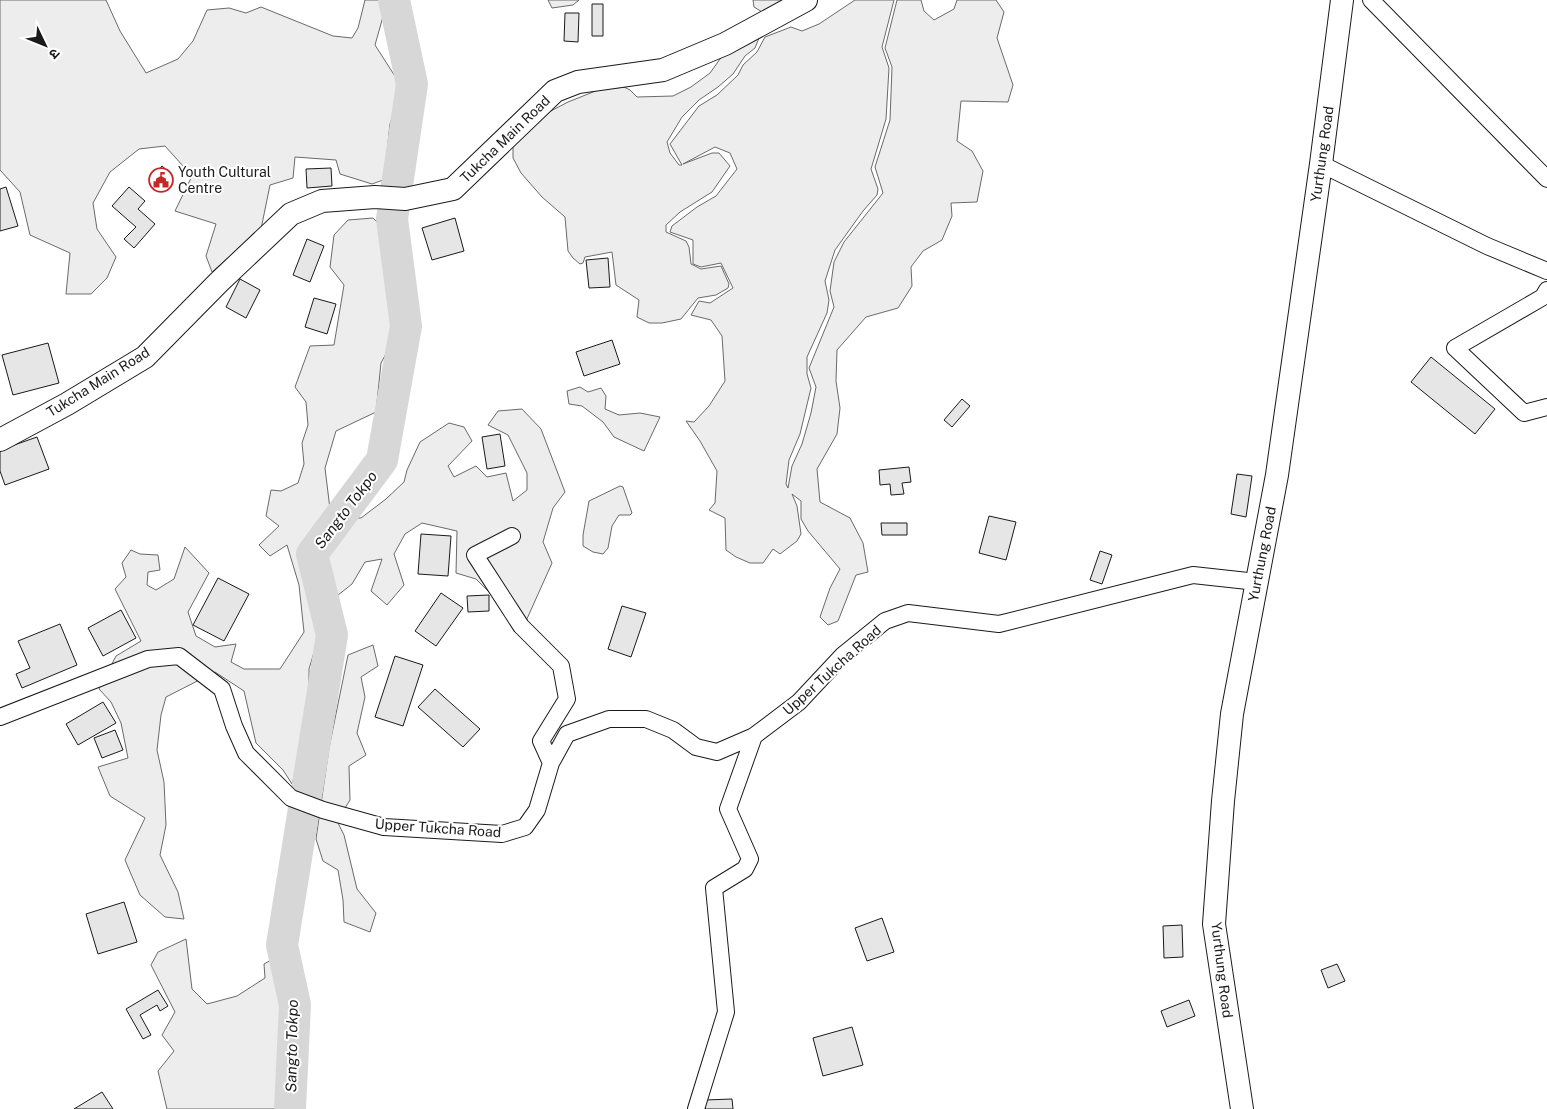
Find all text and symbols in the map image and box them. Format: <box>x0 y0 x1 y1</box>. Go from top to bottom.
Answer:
north arrow <box>20 20 70 70</box>
text: उ <box>45 45 63 63</box>
street label: Tukcha Main Road <box>457 92 553 186</box>
street label: Yurthung Road <box>1307 105 1337 203</box>
place label: Youth Cultural Centre <box>178 164 271 196</box>
public building icon: Youth Cultural Centre <box>148 167 174 193</box>
street label: Tukcha Main Road <box>44 344 152 420</box>
water label: Sangto Tokpo <box>311 468 380 552</box>
street label: Yurthung Road <box>1245 505 1279 603</box>
street label: Upper Tukcha Road <box>780 622 884 718</box>
street label: Upper Tukcha Road <box>374 816 502 840</box>
street label: Yurthung Road <box>1208 921 1236 1019</box>
water label: Sangto Tokpo <box>282 999 301 1093</box>

